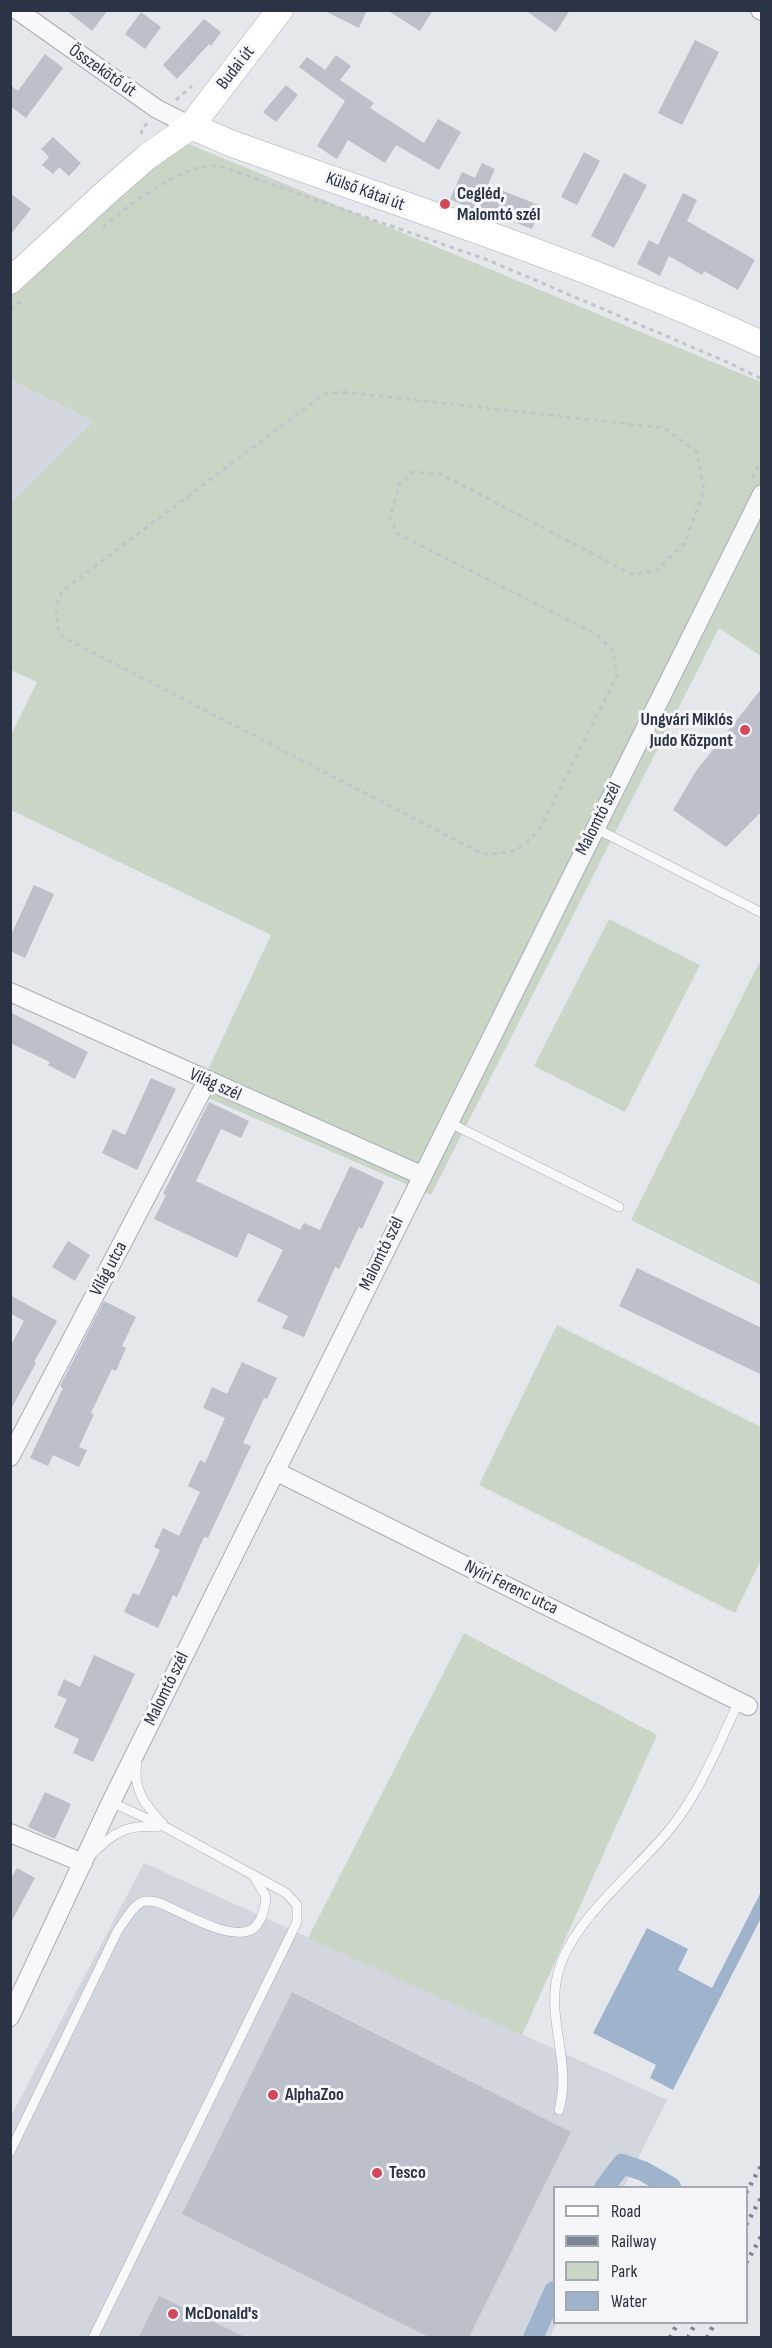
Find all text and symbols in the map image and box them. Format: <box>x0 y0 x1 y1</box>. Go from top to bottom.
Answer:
street label: Összekötő út <box>64 40 140 102</box>
street label: Budai út <box>212 42 260 94</box>
street label: Külső Kátai út <box>323 168 407 216</box>
place label: Cegléd, Malomtó szél <box>457 183 540 226</box>
marker: Cegléd, Malomtó szél <box>438 197 452 211</box>
place label: Ungvári Miklós Judo Központ <box>641 709 733 752</box>
marker: Ungvári Miklós Judo Központ <box>738 723 752 737</box>
street label: Malomtó szél <box>571 779 627 859</box>
street label: Világ szél <box>186 1064 244 1106</box>
street label: Malomtó szél <box>355 1214 409 1294</box>
street label: Világ utca <box>86 1238 132 1300</box>
street label: Nyíri Ferenc utca <box>461 1556 561 1620</box>
street label: Malomtó szél <box>140 1649 194 1729</box>
place label: AlphaZoo <box>285 2084 344 2106</box>
marker: AlphaZoo <box>266 2088 280 2102</box>
place label: Tesco <box>389 2162 426 2184</box>
marker: Tesco <box>370 2166 384 2180</box>
legend <box>553 2186 748 2324</box>
text: Road <box>611 2201 641 2222</box>
text: Railway <box>611 2231 656 2252</box>
text: Park <box>611 2261 637 2282</box>
text: Water <box>611 2291 647 2312</box>
place label: McDonald's <box>185 2303 258 2325</box>
marker: McDonald's <box>166 2307 180 2321</box>

